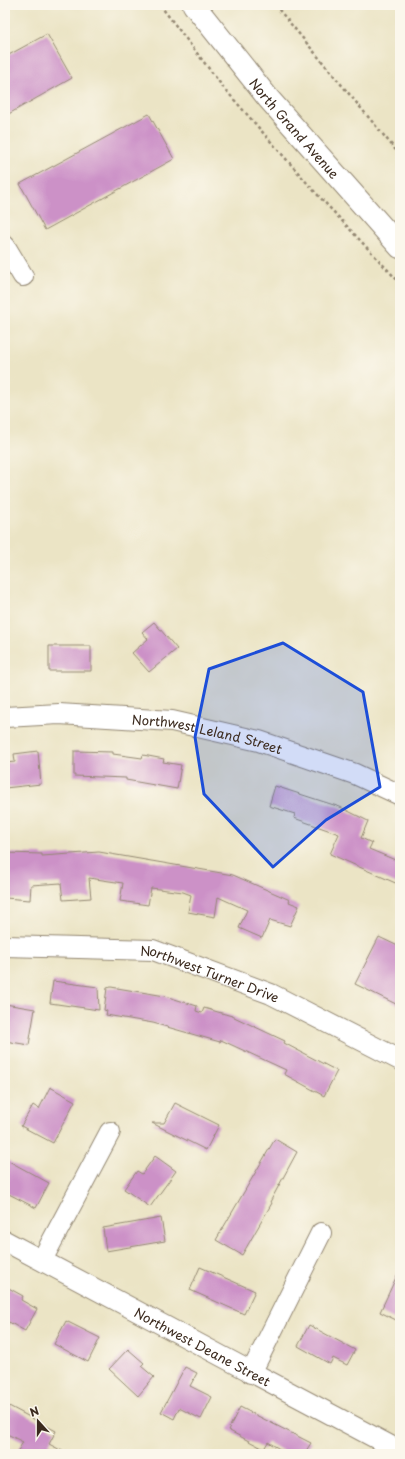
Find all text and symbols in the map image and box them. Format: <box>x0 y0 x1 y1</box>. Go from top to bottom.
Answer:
street label: North Grand Avenue <box>246 74 344 182</box>
street label: Northwest Leland Street <box>131 709 285 758</box>
street label: Northwest Turner Drive <box>140 940 283 1006</box>
street label: Northwest Deane Street <box>131 1302 274 1390</box>
north arrow <box>18 1401 58 1441</box>
text: N <box>27 1402 42 1421</box>

